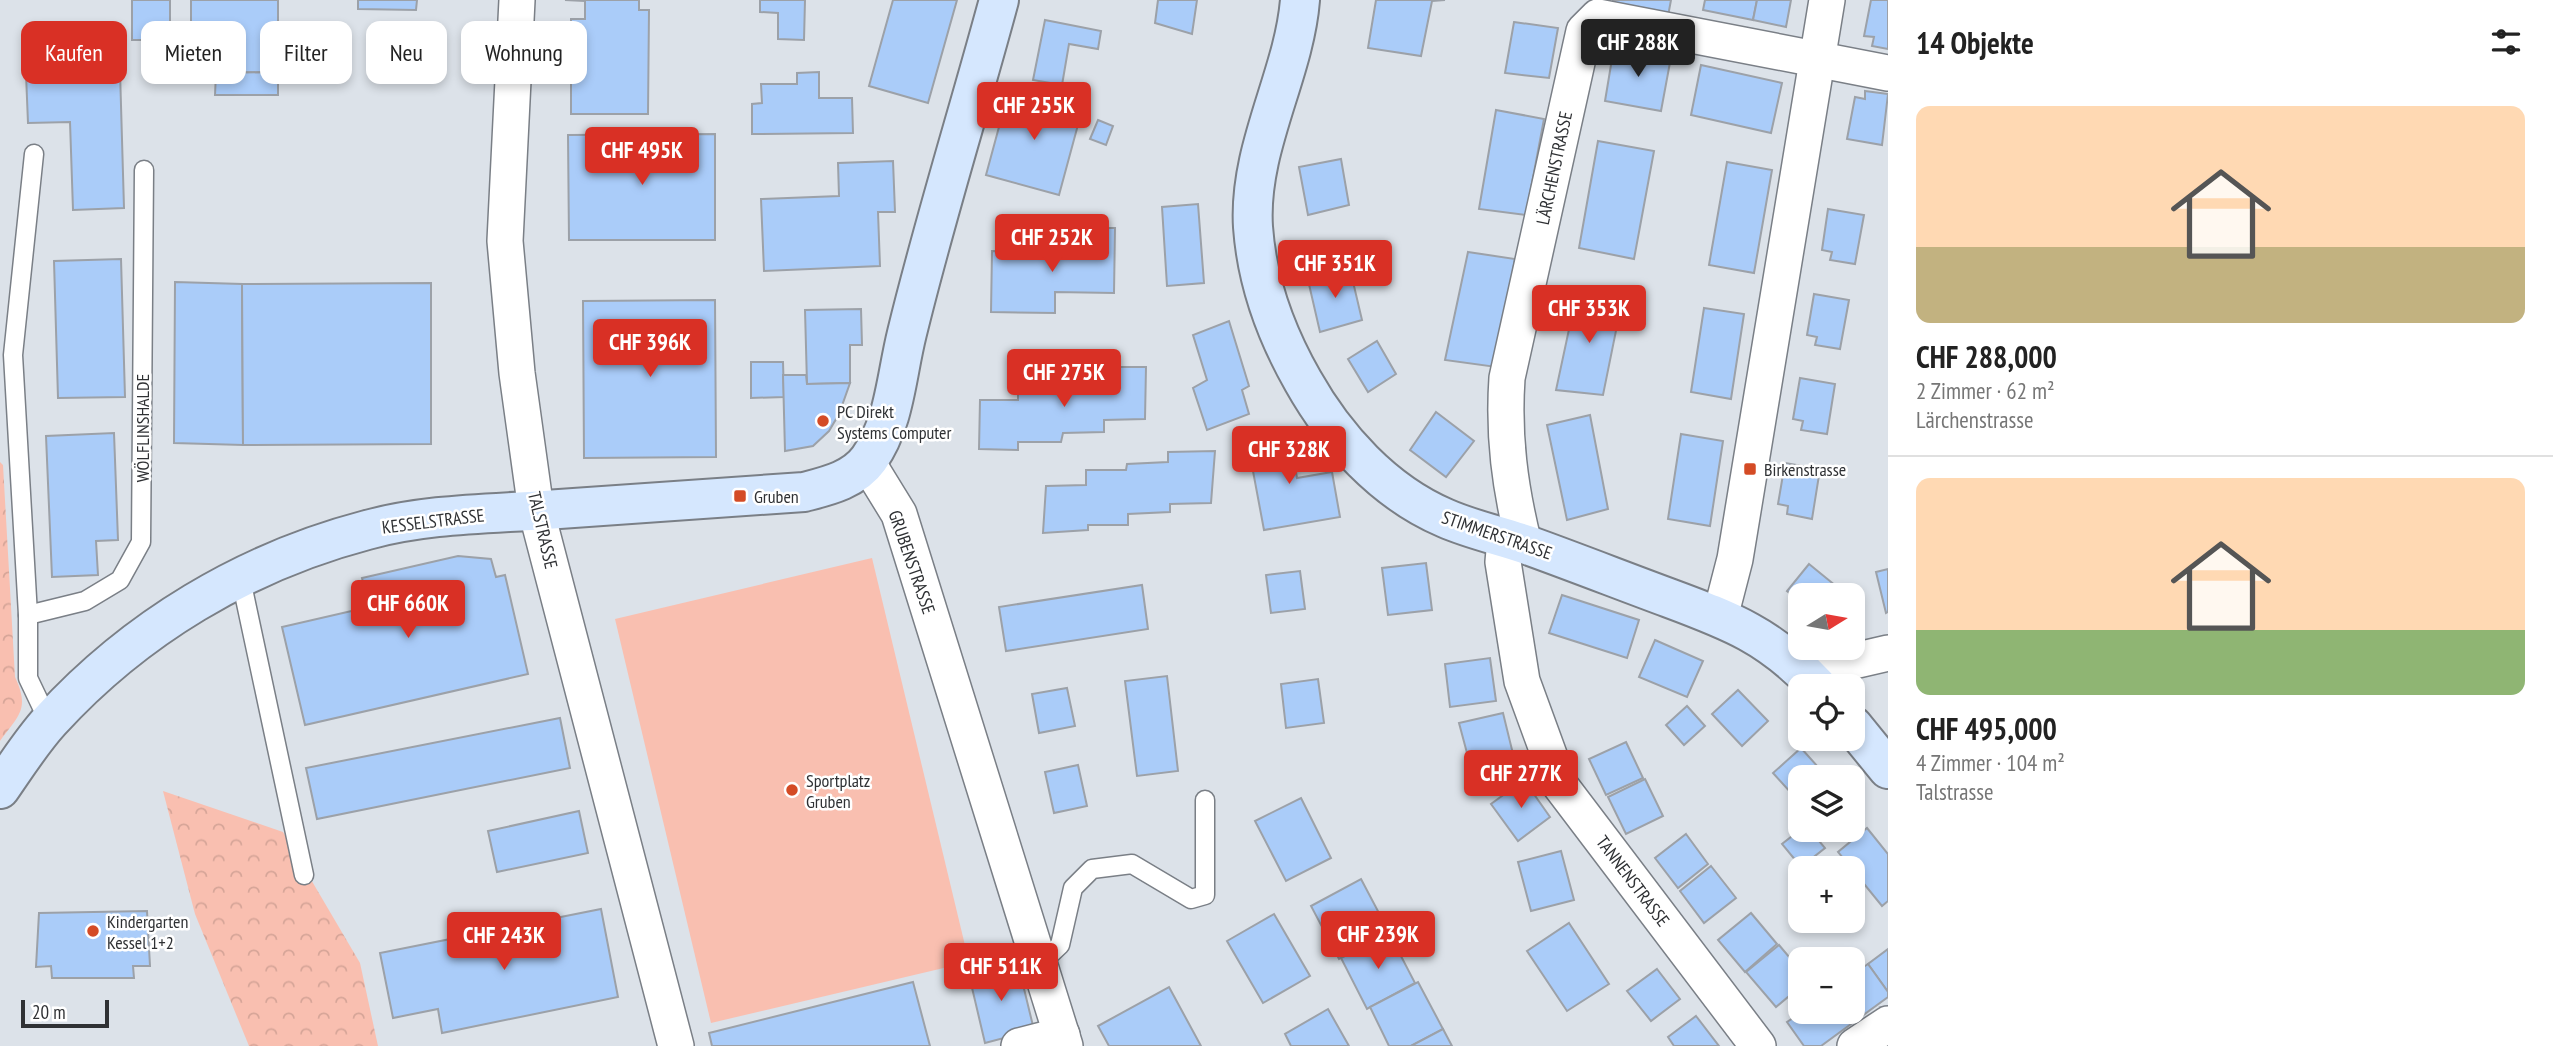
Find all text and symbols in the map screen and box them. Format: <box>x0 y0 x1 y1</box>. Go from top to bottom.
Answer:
pin: CHF 288K <box>1566 20 1710 79</box>
chip: Kaufen <box>21 21 127 84</box>
chip: Mieten <box>141 21 246 84</box>
chip: Filter <box>260 21 352 84</box>
chip: Neu <box>366 21 447 84</box>
chip: Wohnung <box>461 21 587 84</box>
text: 14 Objekte <box>1916 23 2034 62</box>
icon: filters <box>2487 23 2525 61</box>
text: CHF 288K <box>1597 27 1679 56</box>
pin: CHF 255K <box>962 82 1106 142</box>
text: CHF 255K <box>993 90 1075 119</box>
street label: LÄRCHENSTRASSE <box>1531 109 1577 227</box>
pin: CHF 495K <box>570 128 714 187</box>
text: CHF 495K <box>601 135 683 164</box>
icon: home <box>2158 151 2284 277</box>
pin: CHF 252K <box>980 215 1124 274</box>
text: CHF 252K <box>1011 222 1093 251</box>
pin: CHF 351K <box>1263 240 1407 300</box>
text: CHF 351K <box>1294 248 1376 277</box>
pin: CHF 353K <box>1517 286 1661 345</box>
text: CHF 353K <box>1548 293 1630 322</box>
pin: CHF 396K <box>578 320 722 379</box>
text: CHF 396K <box>609 327 691 356</box>
text: CHF 288,000 <box>1916 337 2057 376</box>
pin: CHF 275K <box>992 350 1136 409</box>
text: CHF 275K <box>1023 357 1105 386</box>
street label: WÖLFLINSHALDE <box>131 374 154 482</box>
text: 2 Zimmer · 62 m² <box>1916 376 2054 405</box>
place label: PC Direkt Systems Computer <box>837 400 952 444</box>
text: Lärchenstrasse <box>1916 405 2034 434</box>
marker: PC Direkt Systems Computer <box>815 413 831 429</box>
pin: CHF 328K <box>1217 426 1361 486</box>
text: CHF 328K <box>1248 434 1330 463</box>
place label: Birkenstrasse <box>1764 458 1846 481</box>
marker: Birkenstrasse <box>1742 461 1758 477</box>
place label: Gruben <box>754 485 799 508</box>
marker: Gruben <box>732 488 748 504</box>
street label: TALSTRASSE <box>523 489 563 571</box>
street label: KESSELSTRASSE <box>381 503 485 539</box>
street label: STIMMERSTRASSE <box>1439 505 1555 565</box>
street label: GRUBENSTRASSE <box>883 507 941 617</box>
icon: home <box>2158 523 2284 649</box>
pin: CHF 660K <box>336 580 480 640</box>
north arrow <box>1788 583 1866 660</box>
map controls <box>1788 583 1865 1024</box>
text: CHF 660K <box>367 588 449 617</box>
button: locate <box>1788 674 1865 751</box>
text: CHF 495,000 <box>1916 709 2057 748</box>
text: 4 Zimmer · 104 m² <box>1916 748 2065 777</box>
pin: CHF 277K <box>1449 750 1593 810</box>
text: CHF 277K <box>1480 758 1562 787</box>
button: layers <box>1788 765 1865 842</box>
place label: Sportplatz Gruben <box>806 769 870 813</box>
text: Talstrasse <box>1916 777 1994 806</box>
marker: Sportplatz Gruben <box>784 782 800 798</box>
street label: TANNENSTRASSE <box>1591 831 1675 931</box>
button: + <box>1788 856 1865 933</box>
place label: Kindergarten Kessel 1+2 <box>107 910 188 954</box>
pin: CHF 243K <box>432 912 576 972</box>
pin: CHF 239K <box>1306 912 1450 971</box>
text: CHF 239K <box>1337 919 1419 948</box>
text: CHF 243K <box>463 920 545 949</box>
marker: Kindergarten Kessel 1+2 <box>85 923 101 939</box>
pin: CHF 511K <box>929 944 1073 1003</box>
button: − <box>1788 947 1865 1024</box>
text: CHF 511K <box>960 951 1042 980</box>
scale bar <box>21 997 108 1029</box>
text: 20 m <box>32 1000 66 1024</box>

